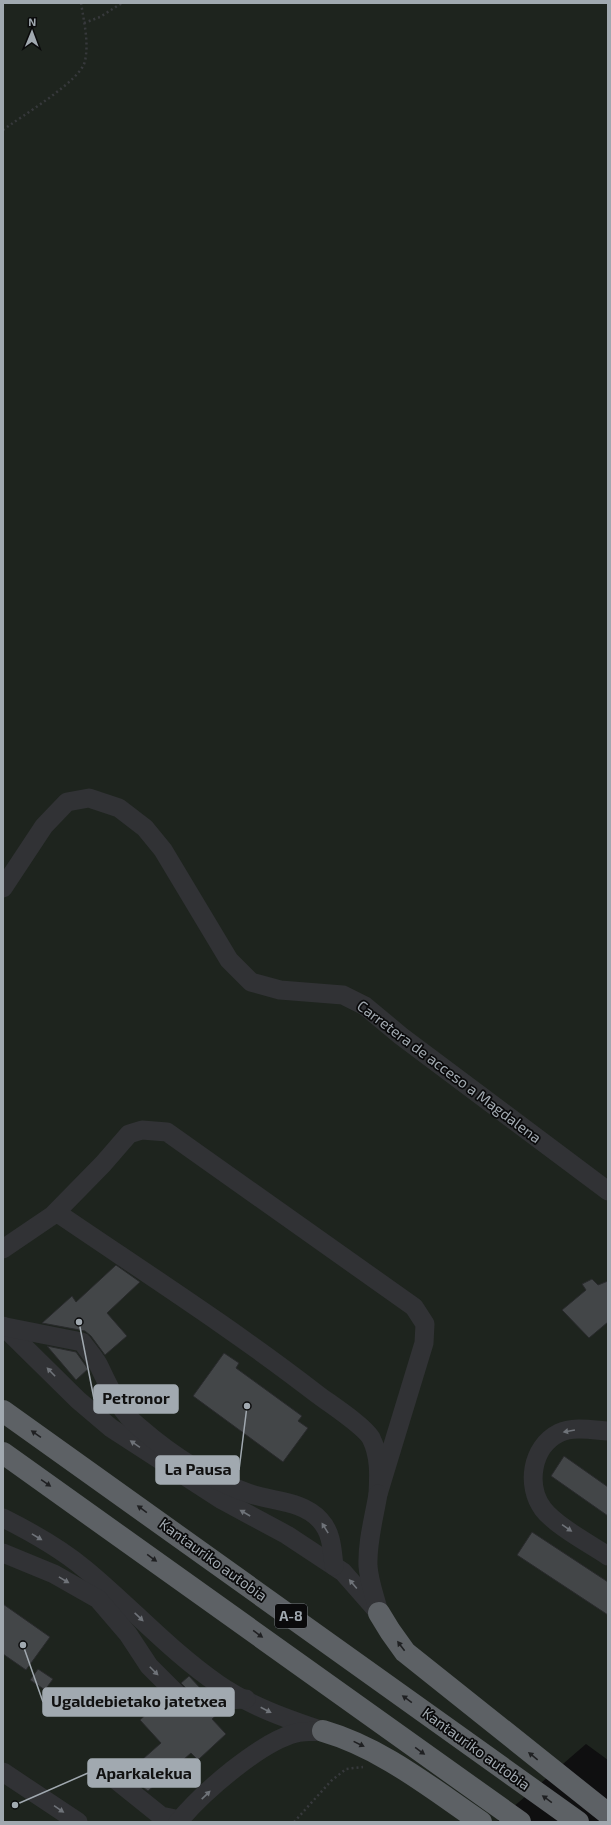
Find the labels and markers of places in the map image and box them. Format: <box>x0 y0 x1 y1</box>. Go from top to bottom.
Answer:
callout: Petronor <box>94 1385 178 1413</box>
callout: La Pausa <box>156 1456 239 1484</box>
callout: Ugaldebietako jatetxea <box>43 1688 234 1716</box>
callout: Aparkalekua <box>88 1759 200 1787</box>

